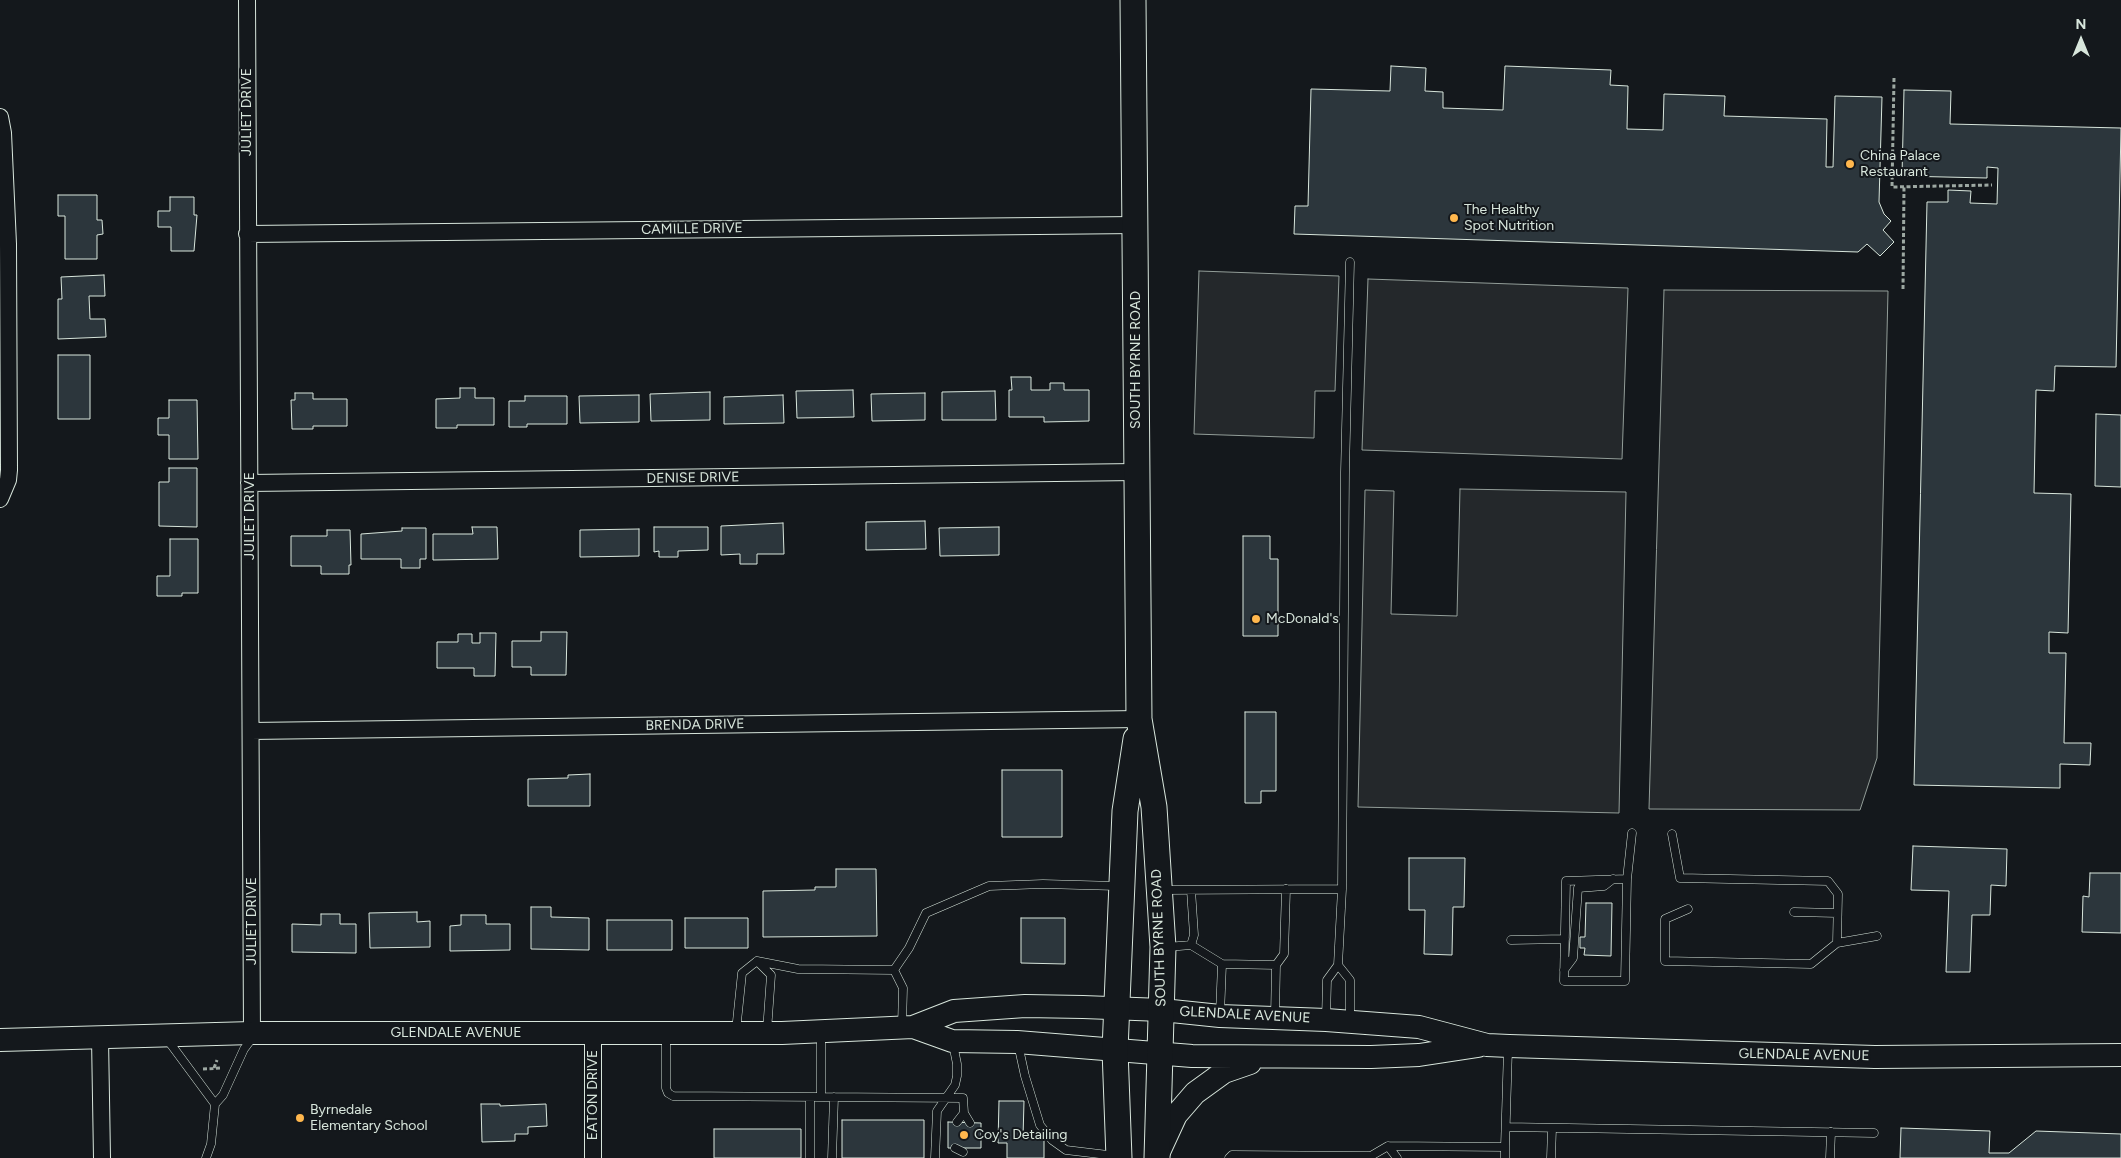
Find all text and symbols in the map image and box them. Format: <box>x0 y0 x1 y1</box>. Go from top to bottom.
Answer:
north arrow <box>2056 15 2106 65</box>
text: N <box>2076 16 2086 33</box>
street label: JULIET DRIVE <box>239 68 255 156</box>
place label: China Palace Restaurant <box>1860 148 1940 180</box>
marker: China Palace Restaurant <box>1844 158 1856 170</box>
place label: The Healthy Spot Nutrition <box>1464 202 1554 234</box>
marker: The Healthy Spot Nutrition <box>1448 212 1460 224</box>
street label: CAMILLE DRIVE <box>641 220 743 238</box>
street label: SOUTH BYRNE ROAD <box>1128 291 1144 429</box>
street label: DENISE DRIVE <box>646 469 740 487</box>
street label: JULIET DRIVE <box>242 472 258 560</box>
place label: McDonald's <box>1266 611 1339 627</box>
marker: McDonald's <box>1250 613 1262 625</box>
street label: BRENDA DRIVE <box>645 716 745 734</box>
street label: SOUTH BYRNE ROAD <box>1148 869 1170 1007</box>
street label: JULIET DRIVE <box>244 877 260 965</box>
street label: GLENDALE AVENUE <box>1179 1003 1311 1027</box>
street label: GLENDALE AVENUE <box>390 1025 522 1041</box>
street label: GLENDALE AVENUE <box>1738 1045 1870 1065</box>
street label: EATON DRIVE <box>585 1050 601 1140</box>
place label: Byrnedale Elementary School <box>310 1102 428 1134</box>
marker: Byrnedale Elementary School <box>294 1112 306 1124</box>
place label: Coy's Detailing <box>974 1127 1067 1143</box>
marker: Coy's Detailing <box>958 1129 970 1141</box>

